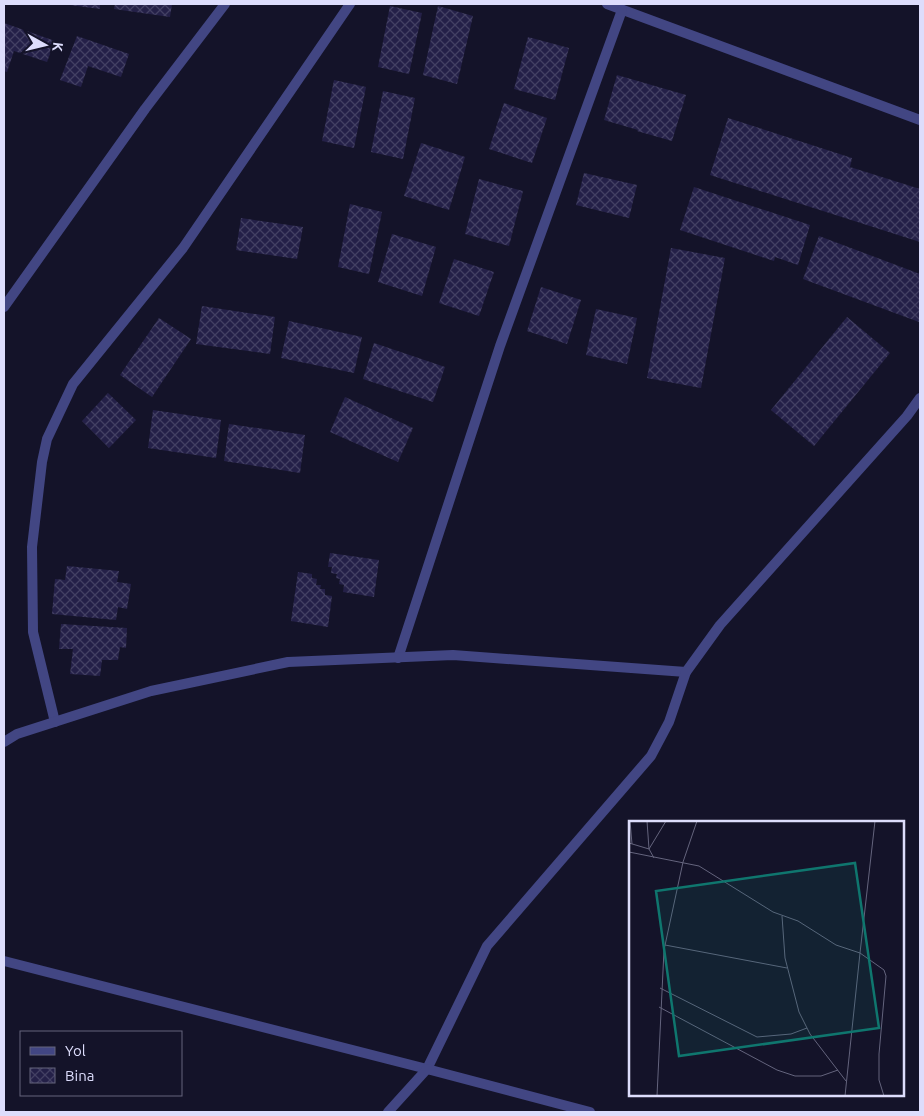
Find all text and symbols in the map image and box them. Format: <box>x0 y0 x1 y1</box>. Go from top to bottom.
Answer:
north arrow <box>20 20 70 70</box>
text: K <box>49 41 66 53</box>
inset map <box>629 821 904 1096</box>
legend <box>20 1031 182 1096</box>
text: Yol <box>65 1042 86 1059</box>
text: Bina <box>65 1067 94 1084</box>

